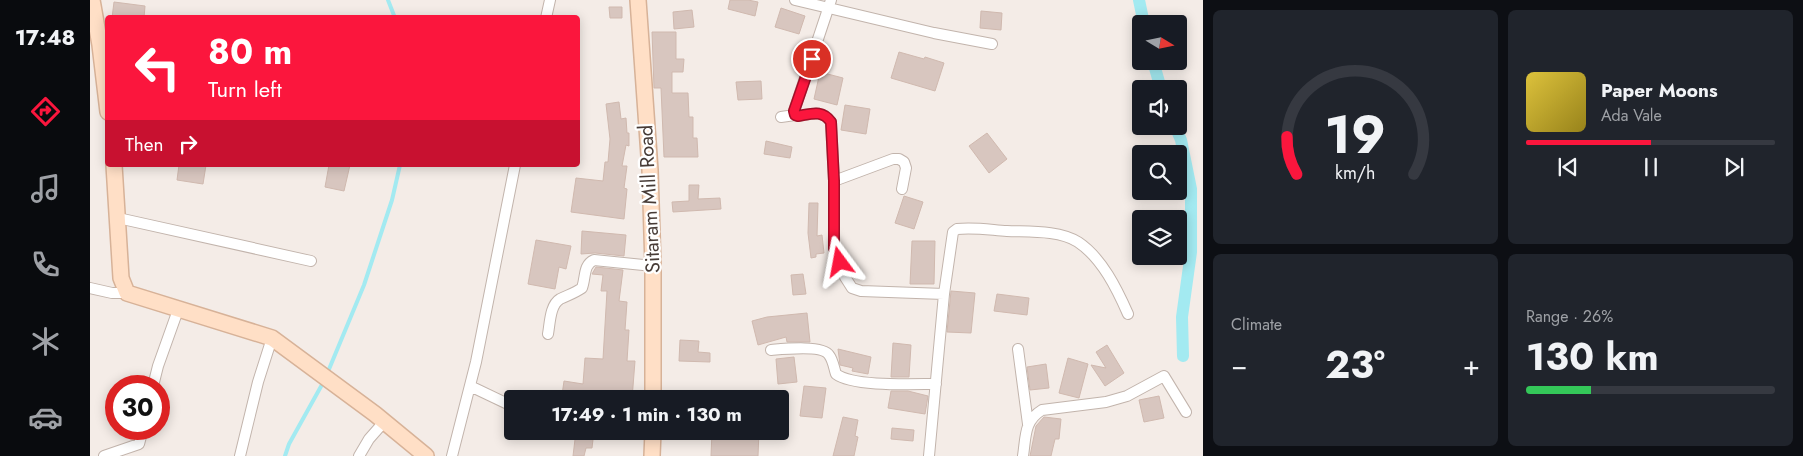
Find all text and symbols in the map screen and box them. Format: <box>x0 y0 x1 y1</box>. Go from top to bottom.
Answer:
north arrow <box>1132 15 1188 70</box>
map controls <box>1132 15 1187 265</box>
text: 17:48 <box>15 21 75 53</box>
text: 80 m <box>208 27 292 77</box>
icon: left <box>125 35 190 100</box>
pin <box>791 38 833 80</box>
icon: arrive <box>798 45 826 73</box>
text: Turn left <box>208 73 282 105</box>
text: Paper Moons <box>1601 77 1718 104</box>
button: sound <box>1132 80 1187 135</box>
icon: directions <box>28 94 63 129</box>
text: 19 <box>1325 97 1386 173</box>
text: Ada Vale <box>1601 104 1662 127</box>
street label: Sitaram Mill Road <box>631 124 668 274</box>
icon: right <box>174 130 202 158</box>
text: Then <box>125 131 164 158</box>
button: search <box>1132 145 1187 200</box>
icon: previous <box>1554 153 1582 181</box>
icon: pause <box>1637 153 1665 181</box>
icon: next <box>1720 153 1748 181</box>
text: km/h <box>1335 160 1376 186</box>
icon: music <box>28 171 63 206</box>
button: layers <box>1132 210 1187 265</box>
position arrow <box>813 235 865 287</box>
icon: phone <box>28 247 63 282</box>
text: Range · 26% <box>1526 305 1613 328</box>
text: Climate <box>1231 313 1282 336</box>
icon: climate <box>28 324 63 359</box>
text: 130 km <box>1526 329 1659 384</box>
text: 23° <box>1325 337 1385 392</box>
text: − <box>1231 345 1248 386</box>
text: + <box>1463 345 1480 386</box>
speed limit sign: 30 <box>105 375 170 440</box>
icon: car <box>28 400 63 435</box>
text: 17:49 · 1 min · 130 m <box>551 401 742 428</box>

